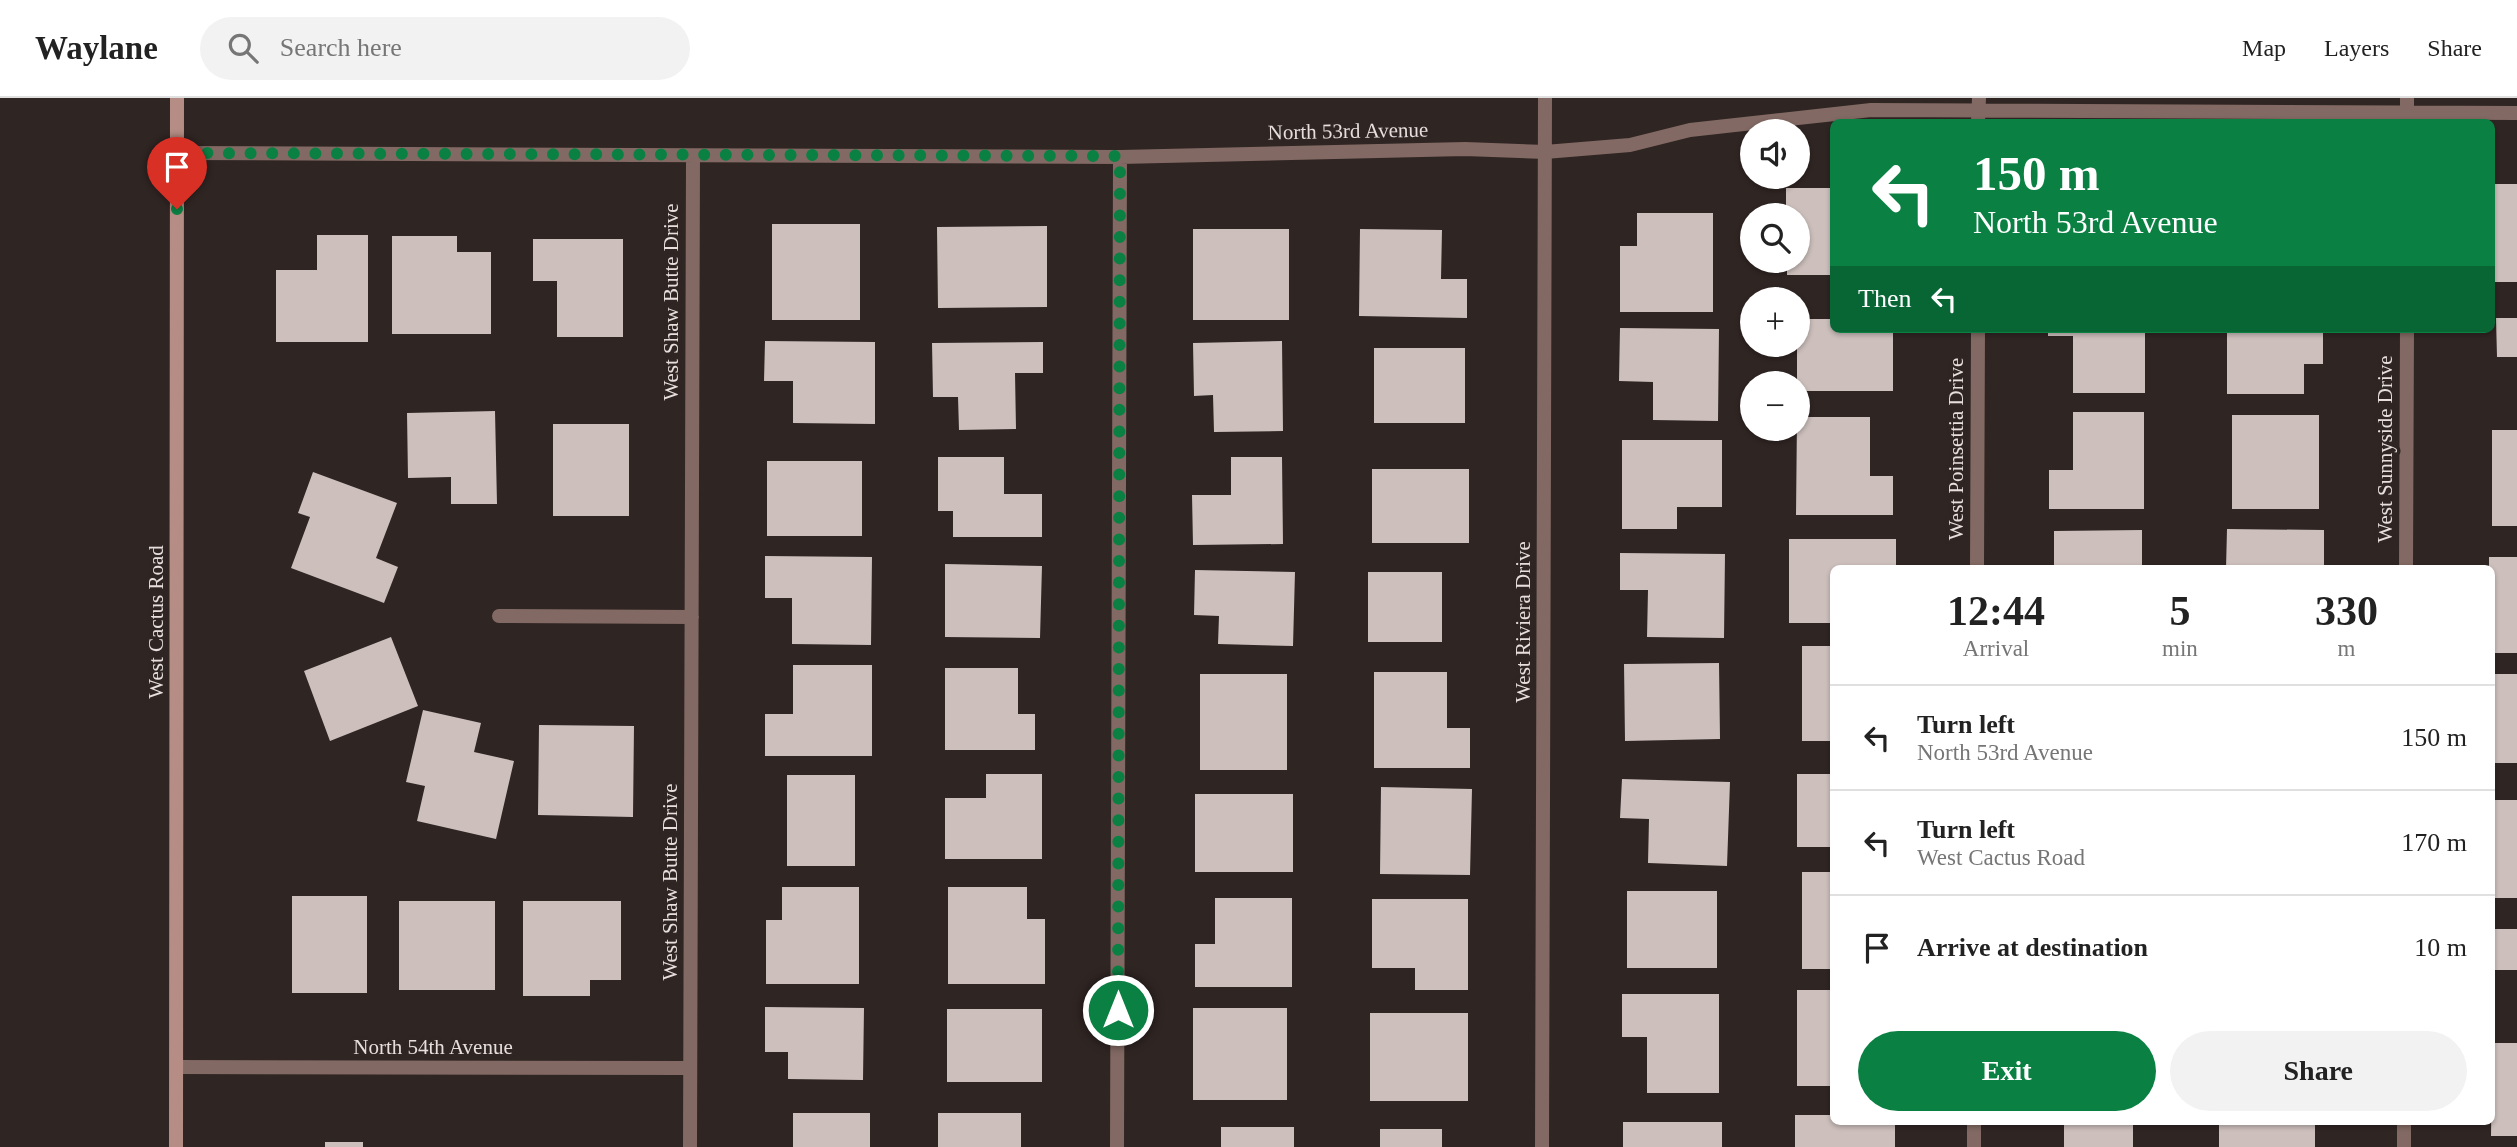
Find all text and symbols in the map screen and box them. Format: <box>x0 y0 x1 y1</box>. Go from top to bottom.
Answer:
search box <box>200 17 690 80</box>
icon: search <box>224 29 262 67</box>
text: Waylane <box>35 30 158 66</box>
text: Search here <box>280 33 402 62</box>
text: Map <box>2242 35 2286 61</box>
text: Layers <box>2324 35 2389 61</box>
text: Share <box>2427 35 2482 61</box>
street label: North 53rd Avenue <box>1268 118 1428 144</box>
map controls <box>1740 119 1810 441</box>
button: sound <box>1740 119 1810 189</box>
pin <box>147 137 207 209</box>
text: 150 m <box>1973 146 2100 201</box>
icon: left <box>1858 147 1949 238</box>
icon: arrive <box>158 148 196 186</box>
street label: West Shaw Butte Drive <box>659 203 683 401</box>
button: search <box>1740 203 1810 273</box>
text: North 53rd Avenue <box>1973 204 2218 240</box>
icon: left <box>1925 280 1963 318</box>
text: Then <box>1858 284 1911 313</box>
button: + <box>1740 287 1810 357</box>
street label: West Sunnyside Drive <box>2373 355 2397 543</box>
street label: West Poinsettia Drive <box>1944 358 1968 540</box>
button: − <box>1740 371 1810 441</box>
street label: West Riviera Drive <box>1511 541 1535 703</box>
street label: West Cactus Road <box>144 545 168 699</box>
text: 12:44 <box>1947 588 2045 634</box>
text: 5 <box>2169 588 2190 634</box>
text: 330 <box>2315 588 2378 634</box>
text: Arrival <box>1963 636 2029 661</box>
text: min <box>2162 636 2198 661</box>
text: m <box>2337 636 2355 661</box>
text: Turn left <box>1917 710 2015 739</box>
icon: left <box>1858 719 1896 757</box>
text: 150 m <box>2401 723 2467 752</box>
text: North 53rd Avenue <box>1917 740 2093 765</box>
street label: West Shaw Butte Drive <box>658 783 682 981</box>
text: Turn left <box>1917 815 2015 844</box>
icon: left <box>1858 824 1896 862</box>
text: 170 m <box>2401 828 2467 857</box>
text: West Cactus Road <box>1917 845 2085 870</box>
icon: arrive <box>1858 929 1896 967</box>
text: Arrive at destination <box>1917 933 2148 962</box>
text: 10 m <box>2414 933 2467 962</box>
position arrow <box>1081 973 1155 1047</box>
button: Exit <box>1858 1031 2156 1111</box>
button: Share <box>2170 1031 2467 1111</box>
street label: North 54th Avenue <box>353 1035 513 1059</box>

